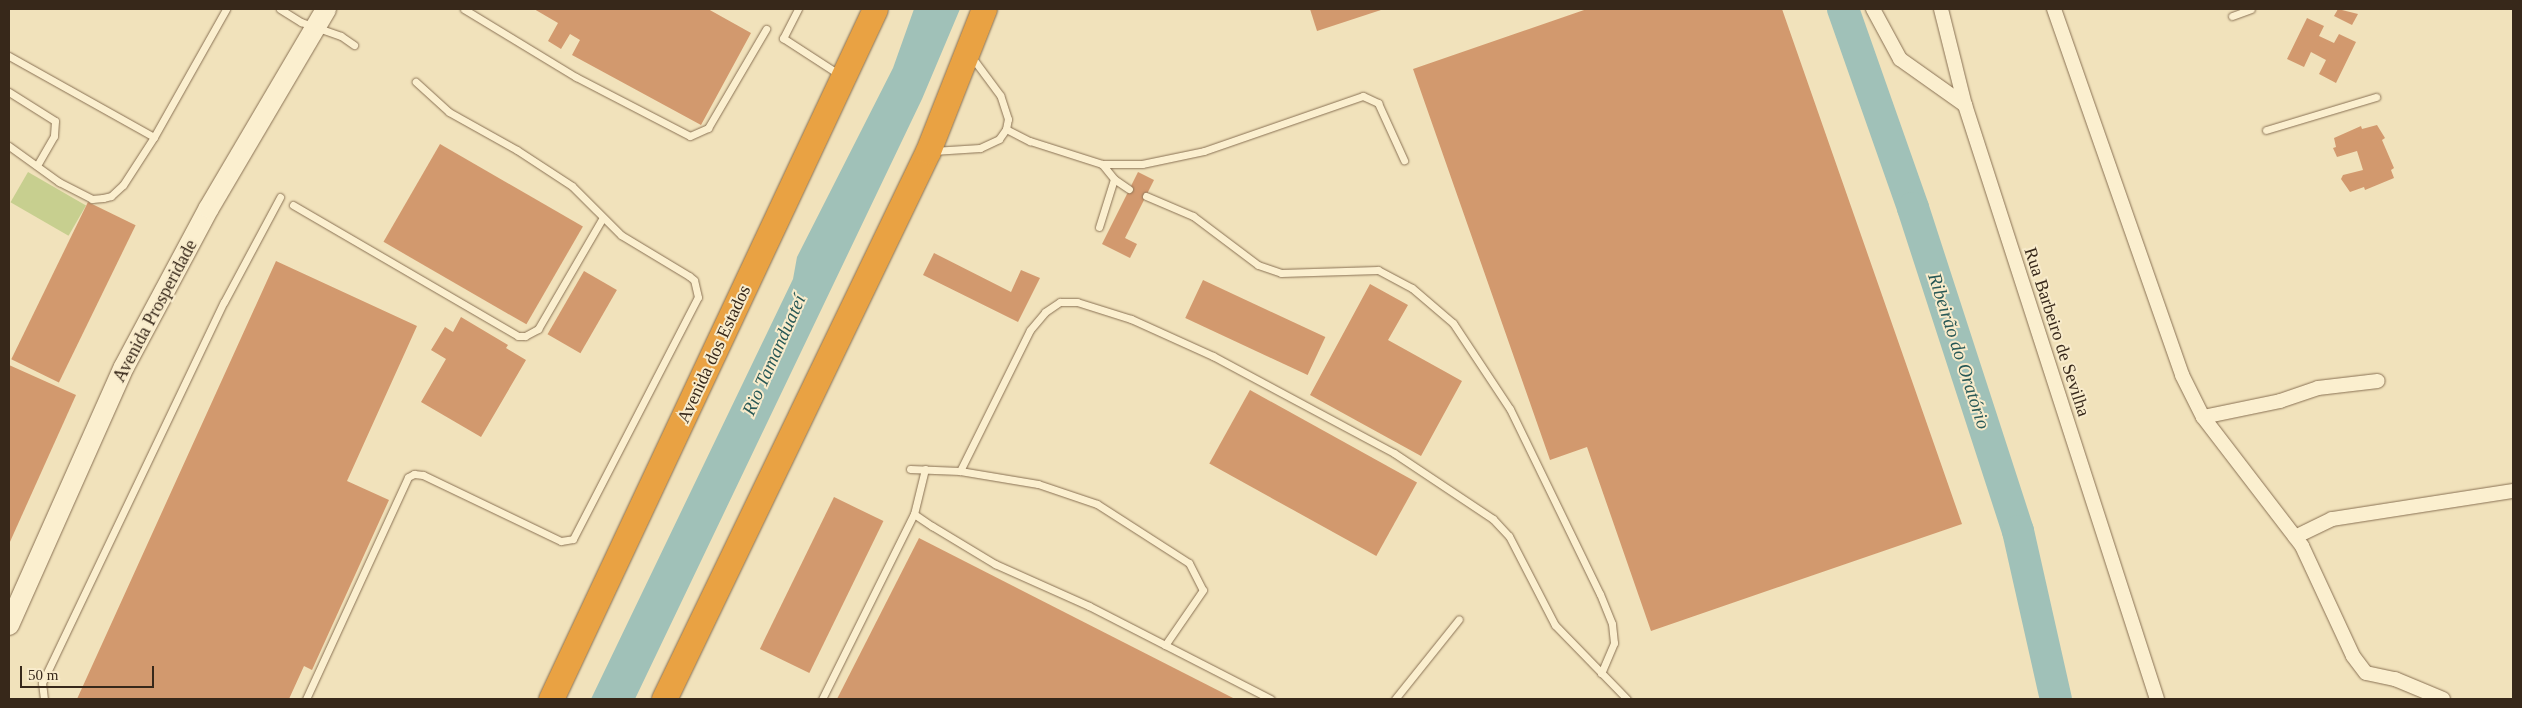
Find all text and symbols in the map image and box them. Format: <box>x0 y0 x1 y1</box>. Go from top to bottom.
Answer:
street label: Avenida Prosperidade <box>108 236 202 386</box>
street label: Rua Barbeiro de Sevilha <box>2019 245 2095 419</box>
water label: Ribeirão do Oratório <box>1923 270 1995 432</box>
street label: Avenida dos Estados <box>673 282 755 426</box>
water label: Rio Tamanduateí <box>737 291 811 419</box>
scale bar <box>22 656 156 688</box>
text: 50 m <box>28 667 58 683</box>

